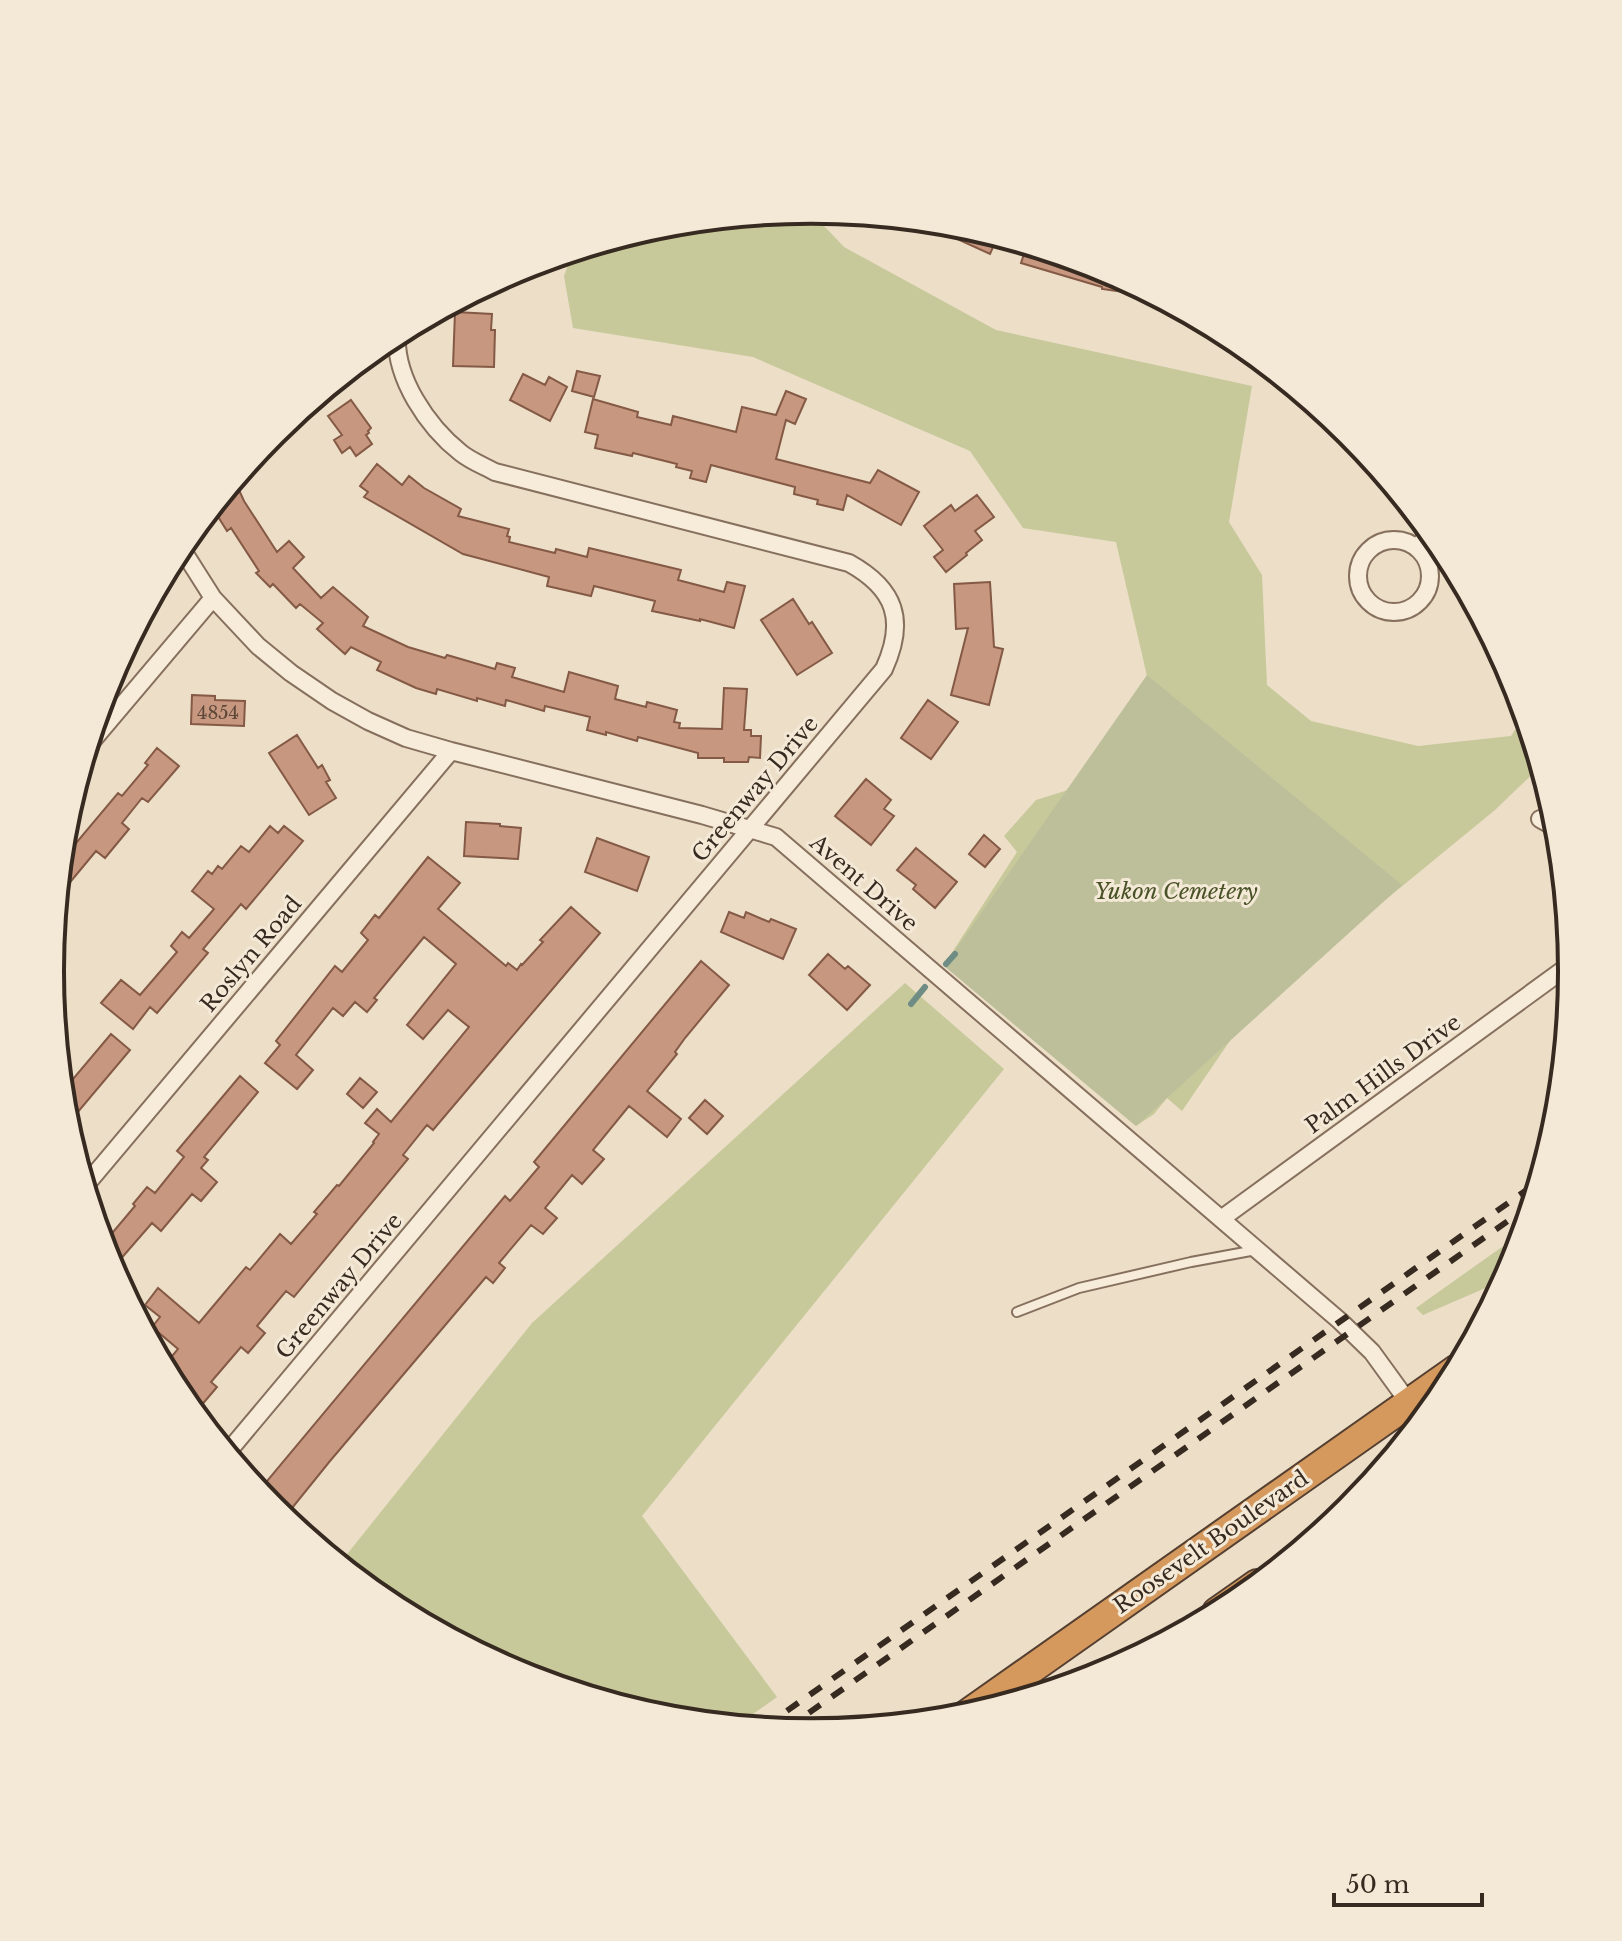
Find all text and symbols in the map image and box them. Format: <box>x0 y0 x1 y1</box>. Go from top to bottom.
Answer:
house number: 4854 <box>197 702 239 724</box>
street label: Greenway Drive <box>686 711 824 867</box>
street label: Avent Drive <box>804 828 923 937</box>
park label: Yukon Cemetery <box>1094 878 1258 905</box>
street label: Roslyn Road <box>195 891 307 1017</box>
street label: Palm Hills Drive <box>1300 1009 1466 1139</box>
street label: Greenway Drive <box>270 1208 408 1364</box>
street label: Roosevelt Boulevard <box>1108 1464 1314 1619</box>
scale bar <box>1334 1857 1482 1907</box>
text: 50 m <box>1346 1870 1410 1899</box>

